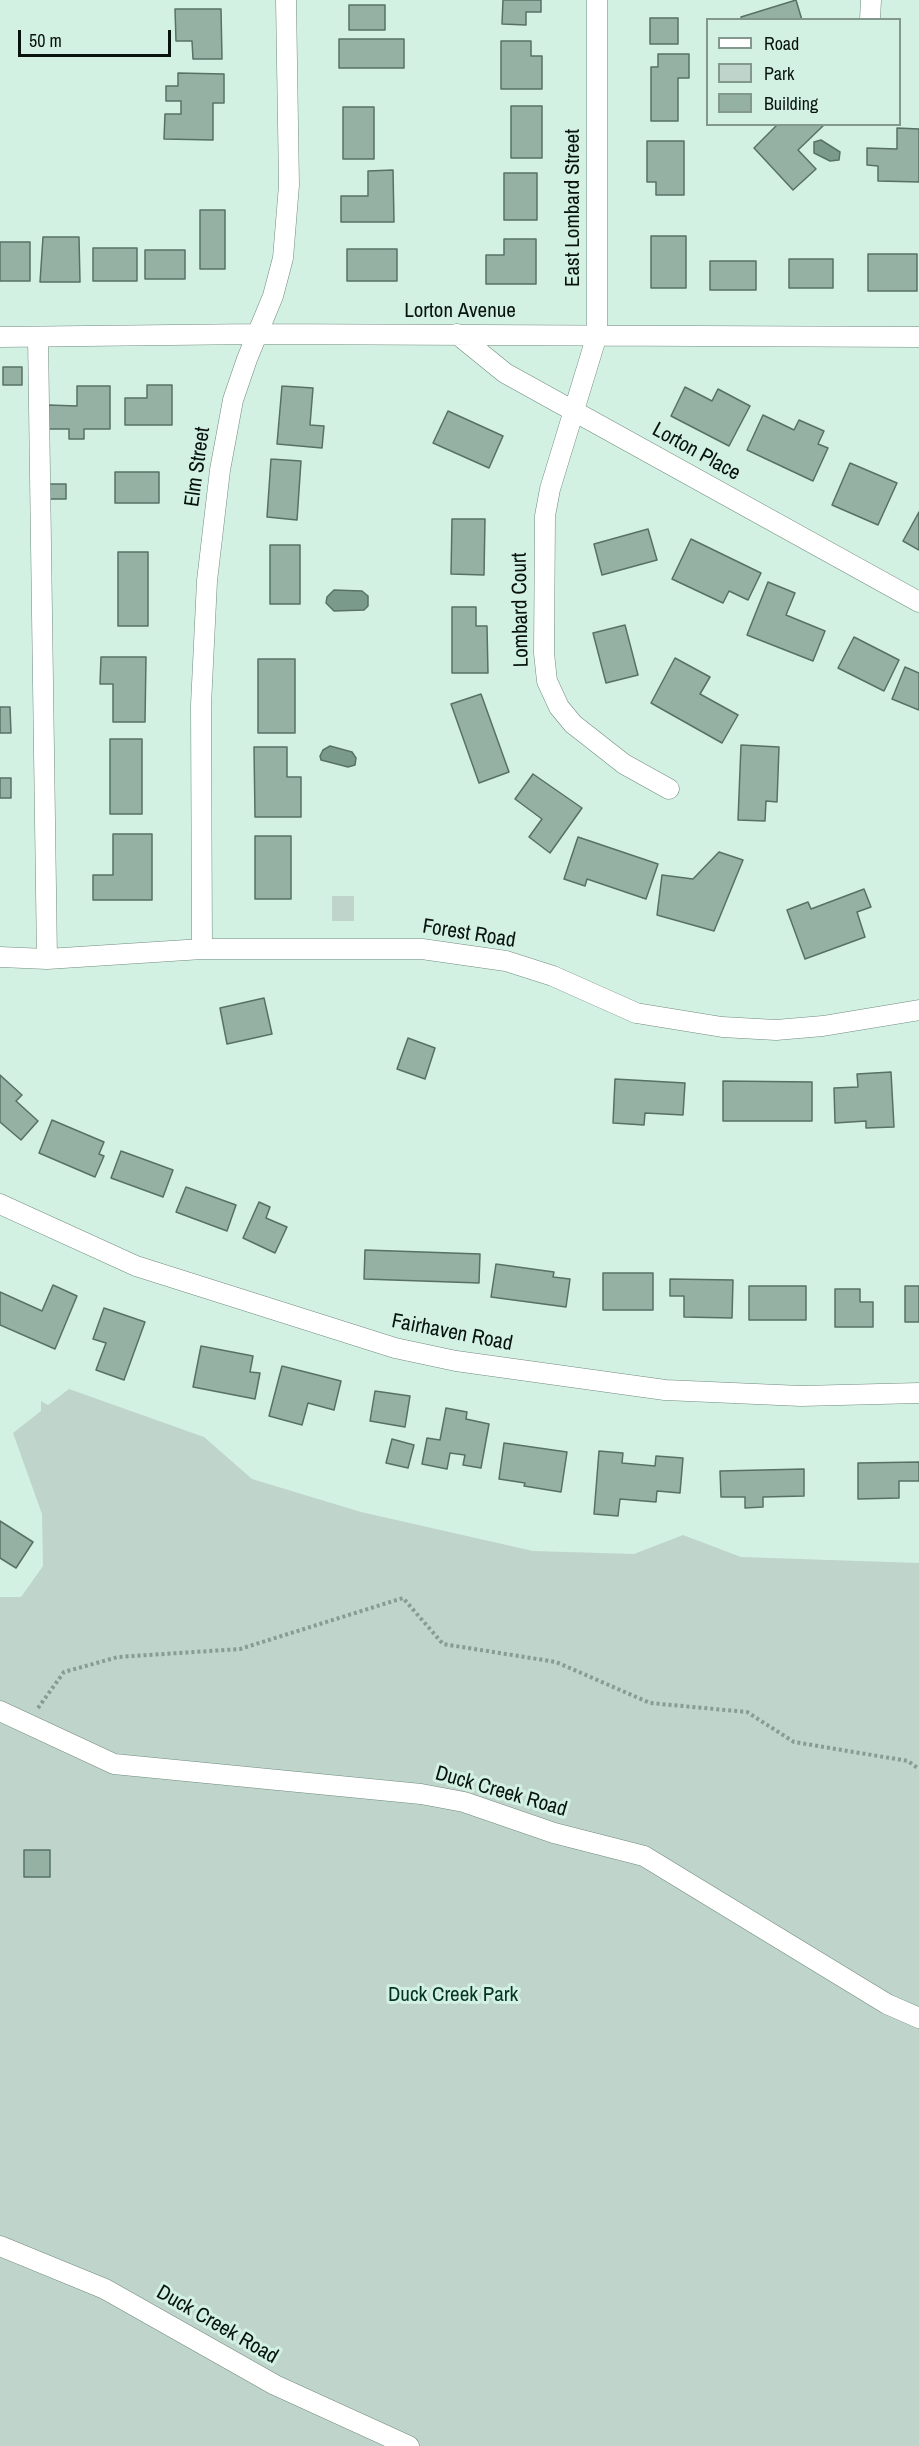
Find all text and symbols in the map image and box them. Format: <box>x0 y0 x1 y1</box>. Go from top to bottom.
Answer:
scale bar <box>21 18 174 56</box>
legend <box>706 18 901 126</box>
text: 50 m <box>29 28 62 53</box>
text: Road <box>764 31 799 56</box>
text: Park <box>764 61 794 86</box>
text: Building <box>764 91 818 116</box>
street label: East Lombard Street <box>560 129 586 287</box>
street label: Lorton Avenue <box>404 298 516 324</box>
street label: Lorton Place <box>648 418 744 486</box>
street label: Elm Street <box>180 425 216 509</box>
street label: Lombard Court <box>507 552 535 668</box>
street label: Forest Road <box>421 914 517 954</box>
street label: Fairhaven Road <box>389 1309 515 1357</box>
street label: Duck Creek Road <box>432 1761 570 1823</box>
park label: Duck Creek Park <box>388 1982 518 2008</box>
street label: Duck Creek Road <box>152 2280 282 2370</box>

